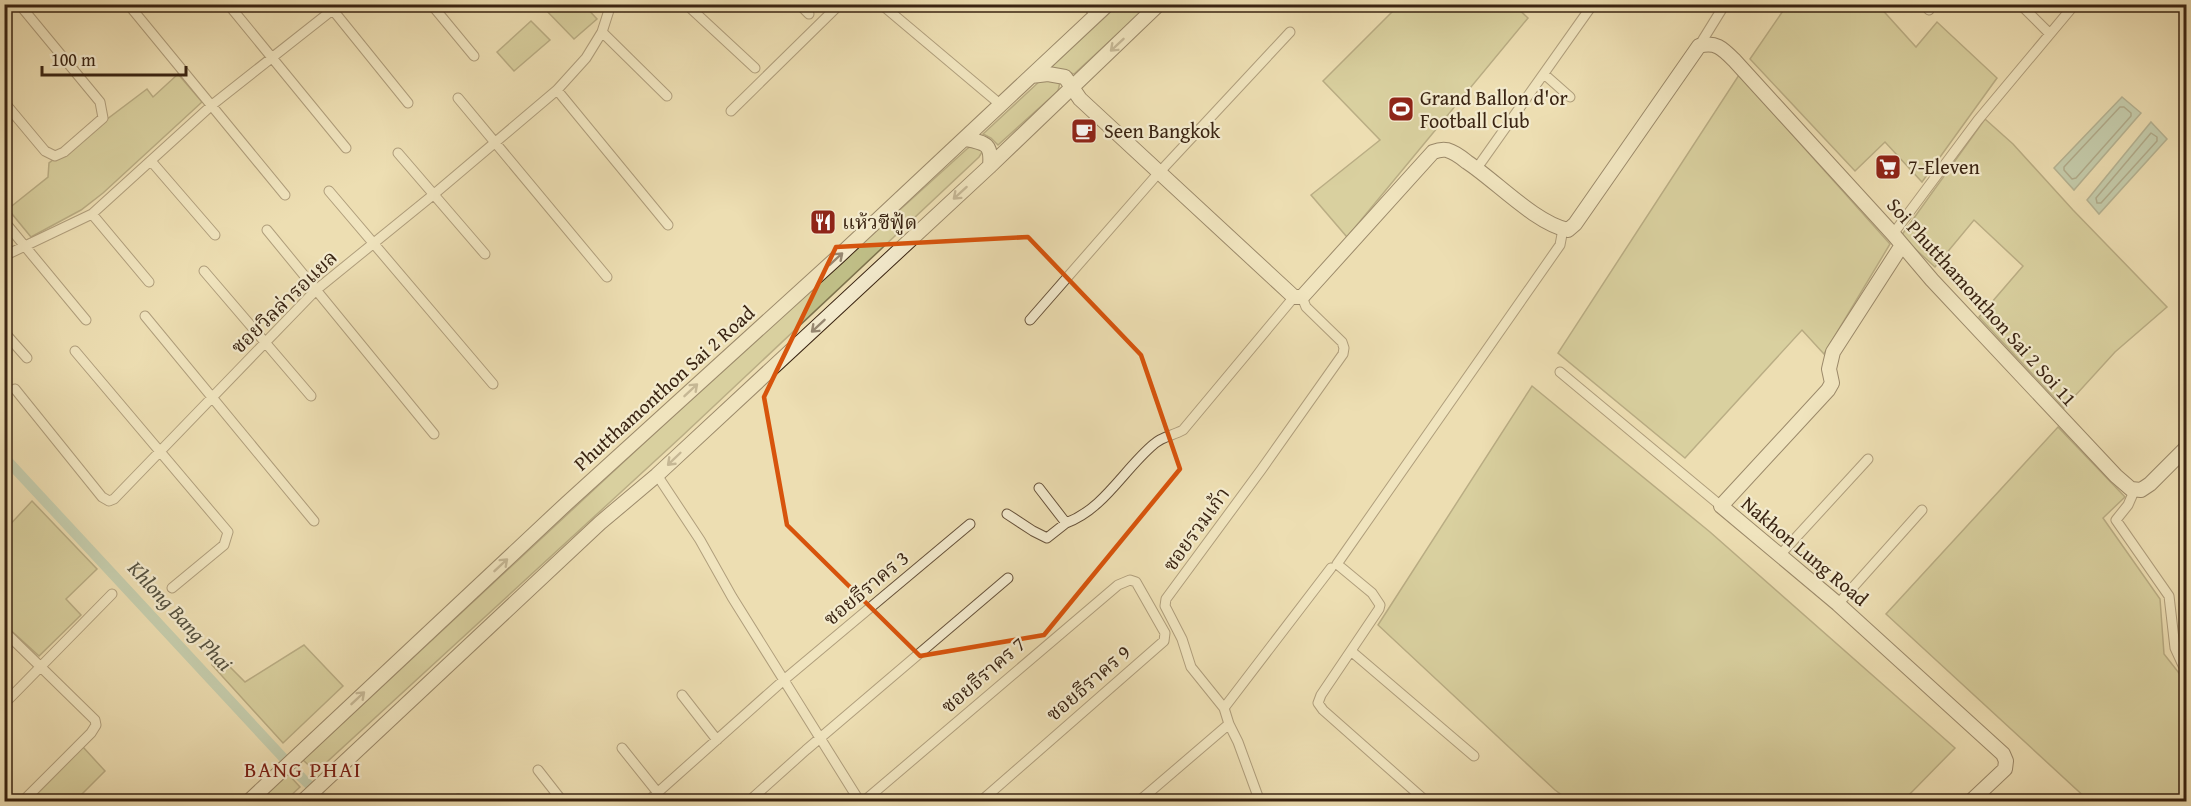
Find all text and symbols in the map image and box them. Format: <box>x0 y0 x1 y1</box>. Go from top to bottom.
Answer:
one-way arrow <box>1109 37 1124 52</box>
scale bar <box>42 39 186 77</box>
text: 100 m <box>51 46 96 73</box>
place label: Grand Ballon d'or Football Club <box>1420 83 1568 135</box>
sports icon: Grand Ballon d'or Football Club <box>1386 94 1416 124</box>
cafe icon: Seen Bangkok <box>1069 116 1099 146</box>
place label: Seen Bangkok <box>1104 116 1221 145</box>
supermarket icon: 7-Eleven <box>1873 152 1903 182</box>
place label: 7-Eleven <box>1908 152 1980 181</box>
one-way arrow <box>953 186 968 200</box>
street label: Soi Phutthamonthon Sai 2 Soi 11 <box>1881 191 2084 412</box>
restaurant icon: แห้วซีฟู้ด <box>808 207 838 237</box>
place label: แห้วซีฟู้ด <box>842 207 917 236</box>
street label: ซอยวิลล่ารอแยล <box>224 243 344 360</box>
one-way arrow <box>828 252 843 266</box>
street label: Phutthamonthon Sai 2 Road <box>567 298 761 477</box>
one-way arrow <box>810 319 825 333</box>
one-way arrow <box>683 383 698 397</box>
one-way arrow <box>667 451 682 466</box>
street label: ซอยรวมเก้า <box>1155 481 1236 577</box>
street label: Nakhon Lung Road <box>1736 489 1875 613</box>
street label: ซอยธีราคร 3 <box>817 543 915 632</box>
water label: Khlong Bang Phai <box>120 553 240 678</box>
one-way arrow <box>493 558 508 572</box>
street label: ซอยธีราคร 7 <box>934 630 1031 720</box>
street label: ซอยธีราคร 9 <box>1039 638 1136 728</box>
one-way arrow <box>351 690 366 705</box>
district label: BANG PHAI <box>244 753 362 785</box>

